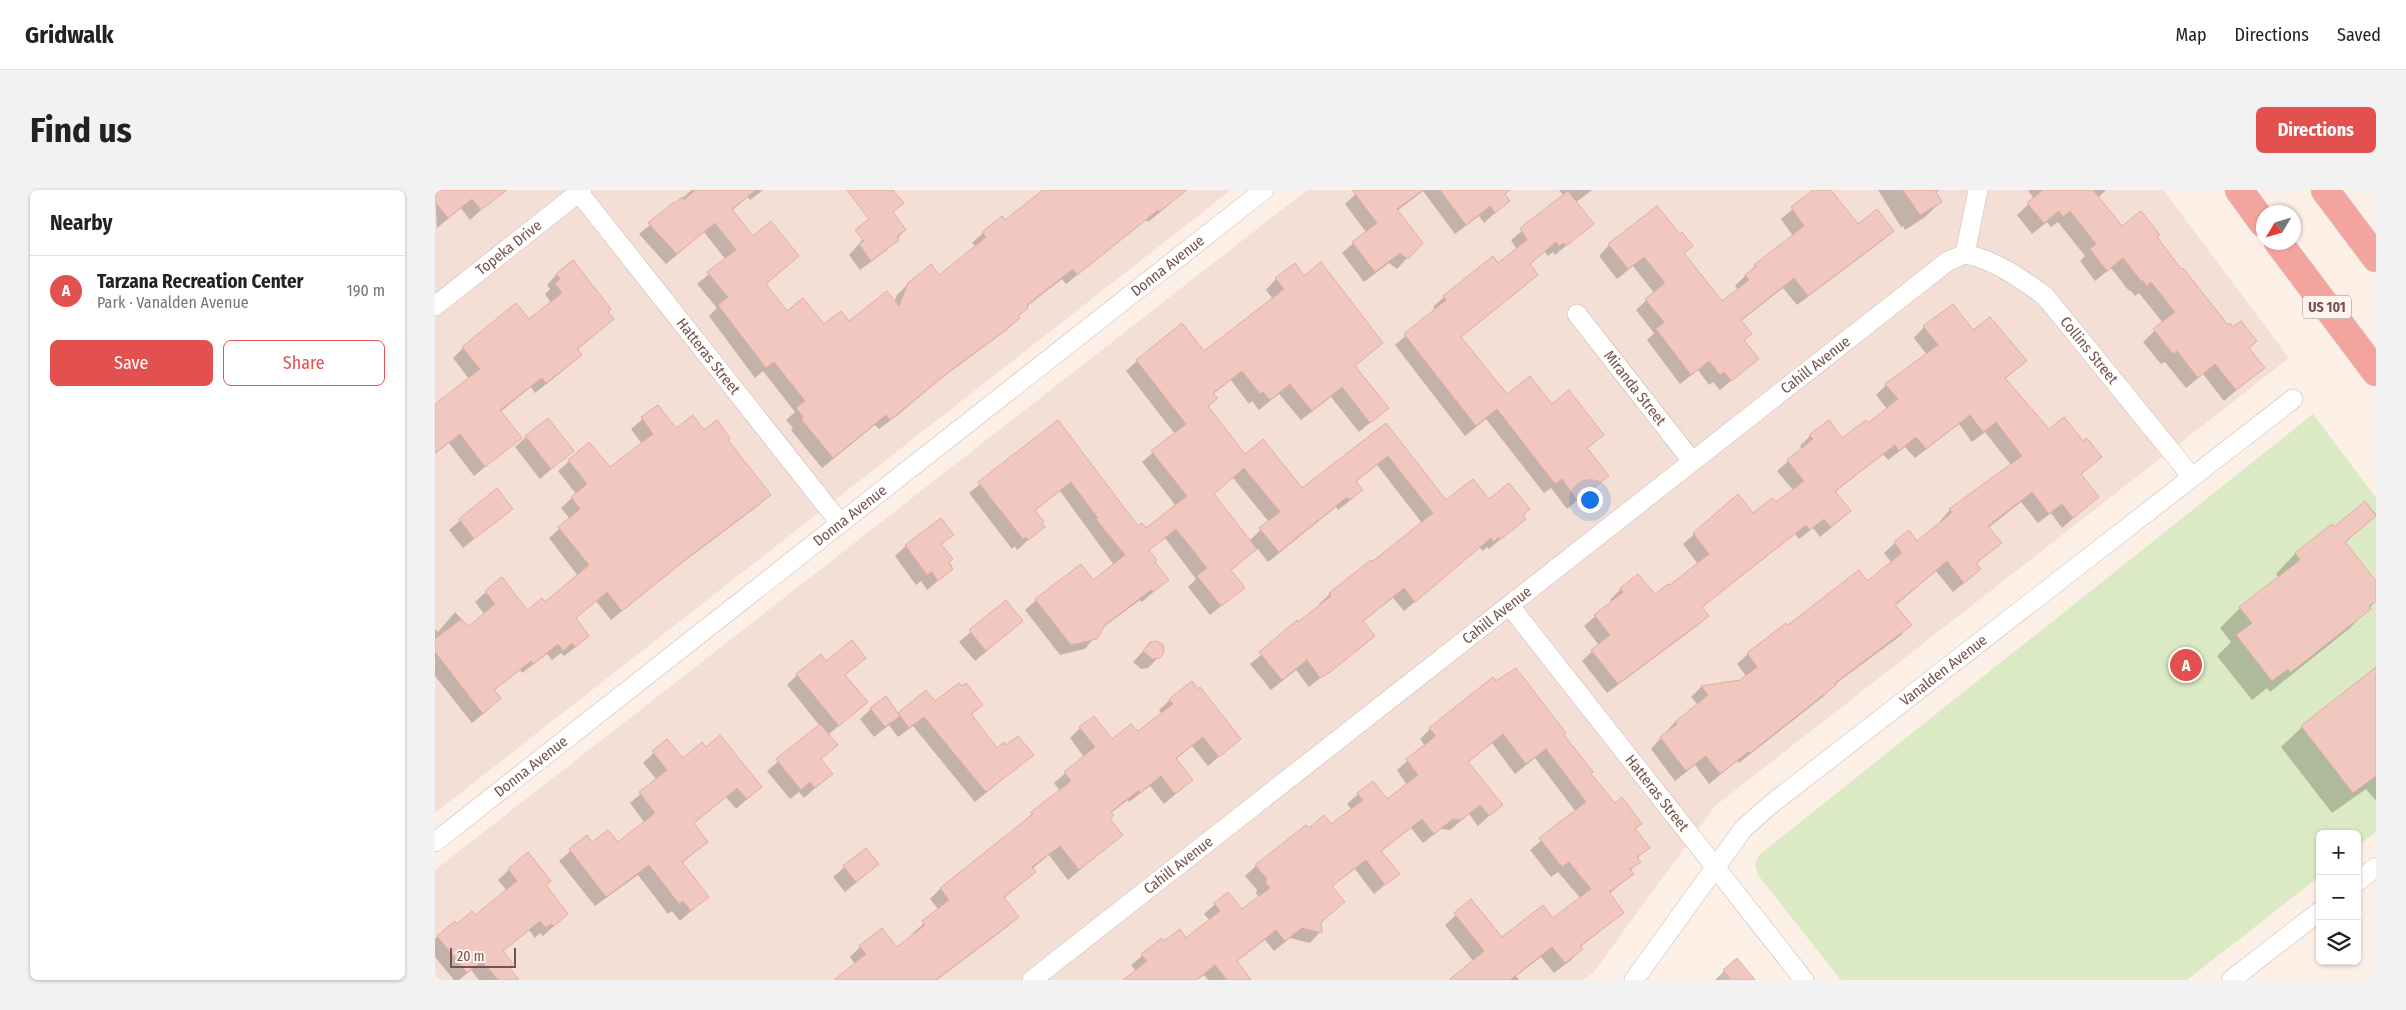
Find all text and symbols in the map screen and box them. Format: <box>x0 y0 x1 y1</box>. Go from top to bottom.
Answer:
text: Gridwalk <box>25 21 114 49</box>
text: Map <box>2175 24 2207 46</box>
text: Directions <box>2235 24 2309 46</box>
text: Saved <box>2337 24 2381 46</box>
button: Directions <box>2256 107 2376 153</box>
text: Find us <box>30 109 132 151</box>
north arrow <box>2256 205 2301 250</box>
text: Nearby <box>50 210 112 236</box>
street label: Topeka Drive <box>472 216 545 279</box>
street label: Donna Avenue <box>1127 231 1208 300</box>
text: Tarzana Recreation Center <box>97 270 304 293</box>
text: A <box>62 281 70 300</box>
text: 190 m <box>347 281 385 300</box>
text: Park · Vanalden Avenue <box>97 293 249 312</box>
road number: US 101 <box>2303 295 2351 318</box>
street label: Collins Street <box>2056 313 2122 388</box>
street label: Hatteras Street <box>673 315 744 398</box>
street label: Cahill Avenue <box>1777 332 1854 398</box>
button: Save <box>50 340 213 386</box>
button: Share <box>223 340 385 386</box>
street label: Miranda Street <box>1600 347 1670 429</box>
street label: Donna Avenue <box>810 481 890 550</box>
your location <box>1577 487 1603 513</box>
street label: Cahill Avenue <box>1459 582 1535 648</box>
street label: Vanalden Avenue <box>1896 631 1991 710</box>
pin: A <box>2170 646 2202 684</box>
street label: Donna Avenue <box>491 732 571 801</box>
street label: Hatteras Street <box>1621 751 1693 835</box>
map controls <box>2316 830 2361 965</box>
button: + <box>2316 830 2361 875</box>
street label: Cahill Avenue <box>1140 832 1217 898</box>
button: − <box>2316 875 2361 920</box>
button: layers <box>2316 920 2361 965</box>
scale bar <box>450 945 516 968</box>
text: 20 m <box>457 948 485 965</box>

